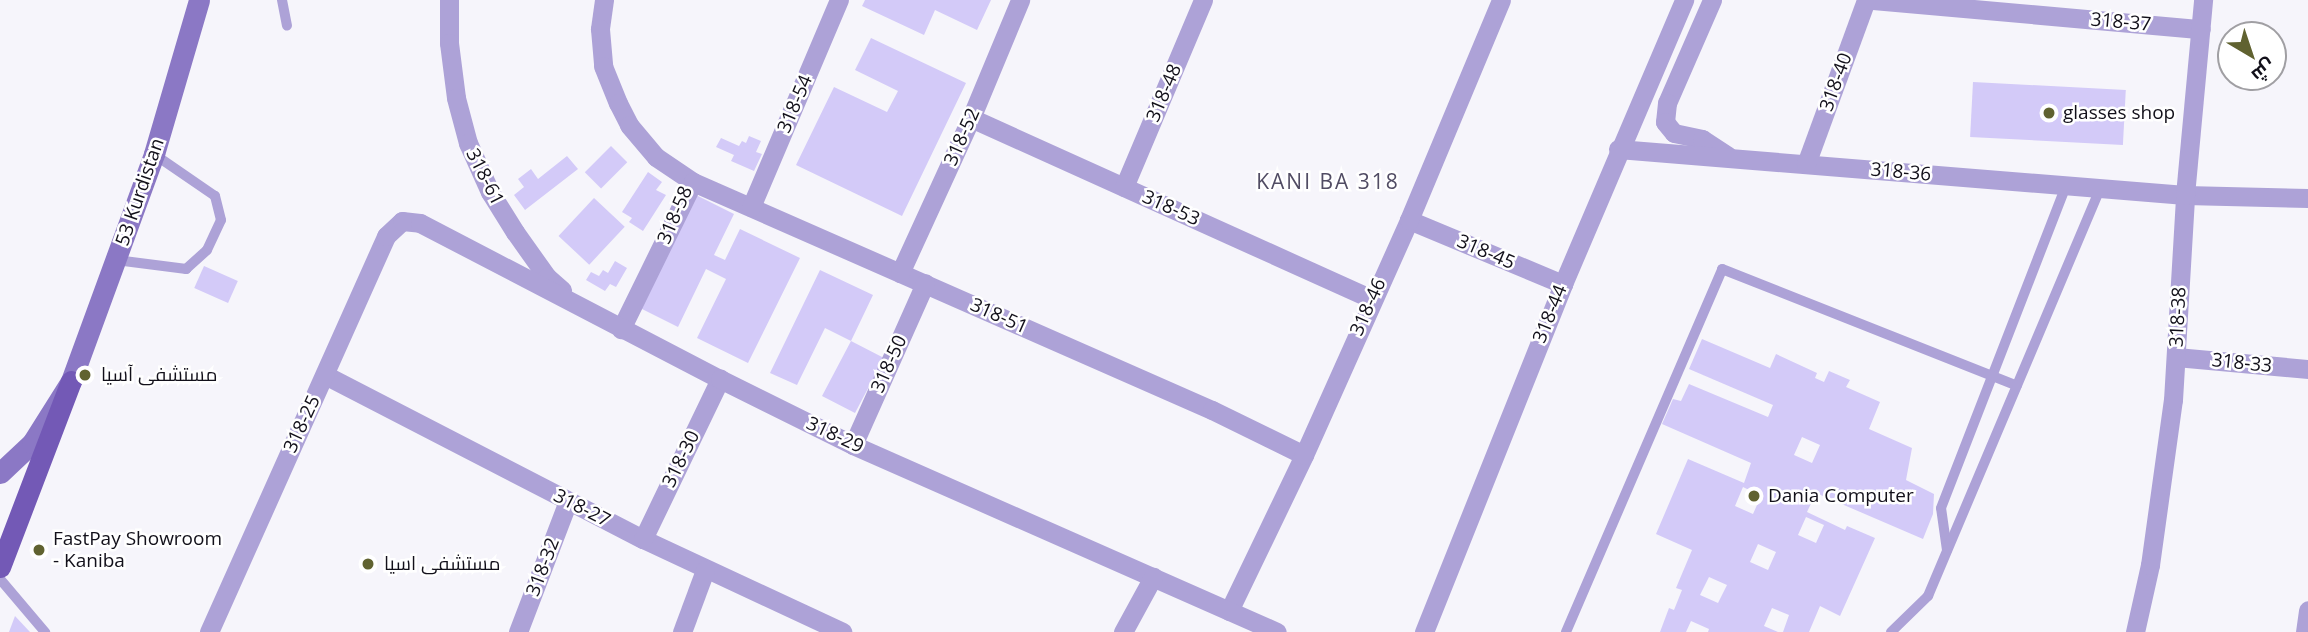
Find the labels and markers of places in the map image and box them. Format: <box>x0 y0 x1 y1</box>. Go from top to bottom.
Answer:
place label: glasses shop <box>2063 102 2175 124</box>
marker: glasses shop <box>2041 105 2057 121</box>
place label: مستشفى آسيا <box>101 364 217 386</box>
marker: مستشفى آسيا <box>75 365 95 385</box>
place label: Dania Computer <box>1768 485 1914 507</box>
marker: Dania Computer <box>1746 488 1762 504</box>
place label: FastPay Showroom - Kaniba <box>53 528 222 572</box>
marker: FastPay Showroom - Kaniba <box>31 542 47 558</box>
place label: مستشفى اسيا <box>384 553 500 575</box>
marker: مستشفى اسيا <box>358 554 378 574</box>

